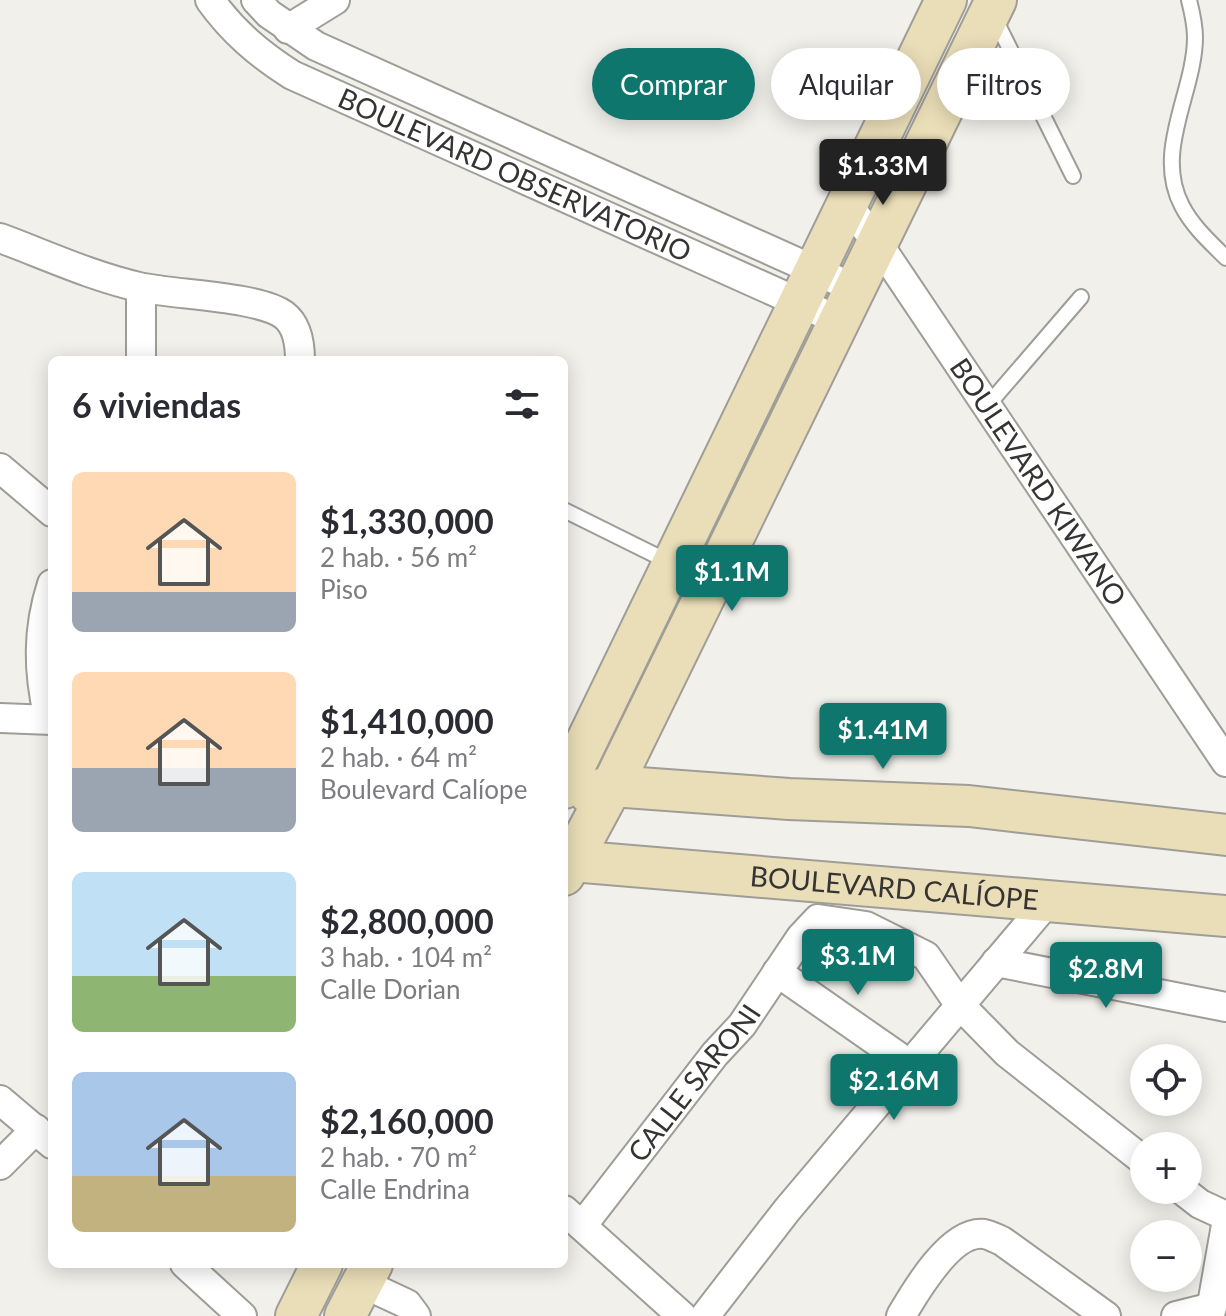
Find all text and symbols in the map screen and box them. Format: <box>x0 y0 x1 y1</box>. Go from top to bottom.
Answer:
chip: Comprar <box>592 48 755 120</box>
chip: Alquilar <box>771 48 921 120</box>
chip: Filtros <box>937 48 1070 120</box>
street label: BOULEVARD OBSERVATORIO <box>333 80 697 268</box>
pin: $1.33M <box>818 139 948 207</box>
text: $1.33M <box>837 149 929 181</box>
street label: BOULEVARD KIWANO <box>944 351 1134 612</box>
icon: filters <box>500 382 544 426</box>
text: 6 viviendas <box>72 384 241 425</box>
text: $1,330,000 <box>320 500 494 541</box>
icon: home <box>136 504 232 600</box>
text: 2 hab. · 56 m² <box>320 541 477 573</box>
pin: $1.1M <box>676 545 788 613</box>
text: $1.1M <box>694 555 770 587</box>
text: Piso <box>320 573 368 605</box>
text: $1,410,000 <box>320 700 494 741</box>
pin: $1.41M <box>818 703 948 771</box>
icon: home <box>136 704 232 800</box>
text: $1.41M <box>837 713 929 745</box>
text: 2 hab. · 64 m² <box>320 741 477 773</box>
text: Boulevard Calíope <box>320 773 527 805</box>
street label: BOULEVARD CALÍOPE <box>749 858 1040 916</box>
text: $2,800,000 <box>320 900 494 941</box>
icon: home <box>136 904 232 1000</box>
pin: $3.1M <box>802 929 914 997</box>
text: $3.1M <box>820 939 896 971</box>
text: 3 hab. · 104 m² <box>320 941 492 973</box>
pin: $2.8M <box>1050 942 1162 1010</box>
text: $2.8M <box>1068 952 1144 984</box>
text: Calle Dorian <box>320 973 460 1005</box>
street label: CALLE SARONI <box>620 997 767 1168</box>
map controls <box>1130 1044 1202 1292</box>
button: locate <box>1130 1044 1202 1116</box>
pin: $2.16M <box>829 1054 959 1122</box>
text: $2.16M <box>848 1064 940 1096</box>
text: $2,160,000 <box>320 1100 494 1141</box>
icon: home <box>136 1104 232 1200</box>
button: + <box>1130 1132 1202 1204</box>
text: 2 hab. · 70 m² <box>320 1141 477 1173</box>
text: Calle Endrina <box>320 1173 470 1205</box>
button: − <box>1130 1220 1202 1292</box>

